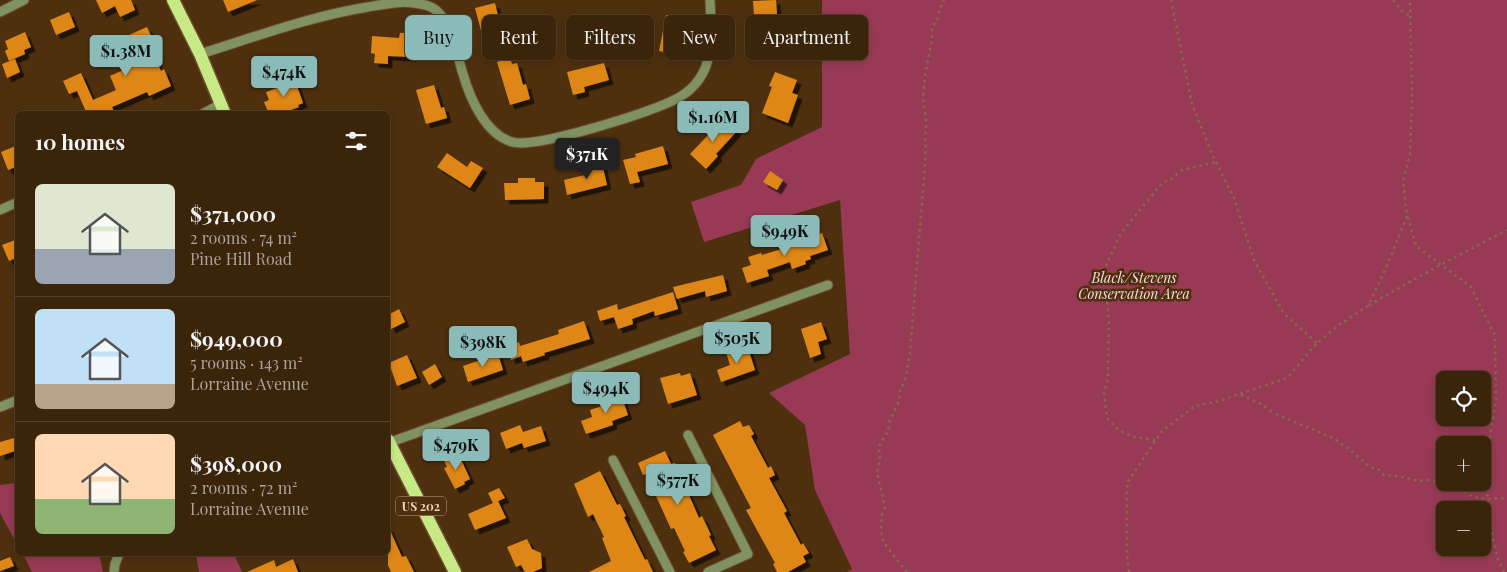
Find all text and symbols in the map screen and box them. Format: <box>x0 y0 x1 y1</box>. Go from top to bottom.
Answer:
chip: Buy <box>405 15 472 60</box>
chip: Rent <box>482 15 556 60</box>
chip: Filters <box>566 15 654 60</box>
chip: New <box>664 15 735 60</box>
chip: Apartment <box>745 15 868 60</box>
pin: $1.38M <box>85 34 167 77</box>
text: $1.38M <box>101 40 151 61</box>
pin: $474K <box>249 56 319 98</box>
text: $474K <box>262 61 306 82</box>
pin: $1.16M <box>672 100 754 143</box>
text: $1.16M <box>688 106 738 127</box>
text: 10 homes <box>35 127 125 155</box>
icon: filters <box>342 127 370 155</box>
pin: $371K <box>552 138 622 180</box>
text: $371K <box>566 143 608 164</box>
text: $371,000 <box>190 199 276 227</box>
icon: home <box>75 204 135 264</box>
pin: $949K <box>750 214 820 257</box>
text: $949K <box>762 220 808 241</box>
text: 2 rooms · 74 m² <box>190 227 297 248</box>
text: Pine Hill Road <box>190 248 292 269</box>
park label: Black/Stevens Conservation Area <box>1078 268 1190 303</box>
pin: $505K <box>702 322 772 364</box>
text: $949,000 <box>190 324 283 352</box>
pin: $398K <box>448 326 518 368</box>
text: $505K <box>714 327 760 348</box>
icon: home <box>75 329 135 389</box>
text: $398K <box>460 331 506 352</box>
text: 5 rooms · 143 m² <box>190 352 303 373</box>
map controls <box>1436 371 1491 556</box>
button: locate <box>1436 371 1491 426</box>
pin: $494K <box>571 372 641 414</box>
text: Lorraine Avenue <box>190 373 309 394</box>
text: $494K <box>583 377 629 398</box>
pin: $479K <box>421 428 491 471</box>
text: $479K <box>434 434 479 455</box>
button: + <box>1436 436 1491 491</box>
text: $398,000 <box>190 449 282 477</box>
icon: home <box>75 454 135 514</box>
pin: $577K <box>643 464 713 506</box>
text: $577K <box>657 469 699 490</box>
text: 2 rooms · 72 m² <box>190 477 297 498</box>
road number: US 202 <box>396 496 446 516</box>
text: Lorraine Avenue <box>190 498 309 519</box>
button: − <box>1436 501 1491 556</box>

